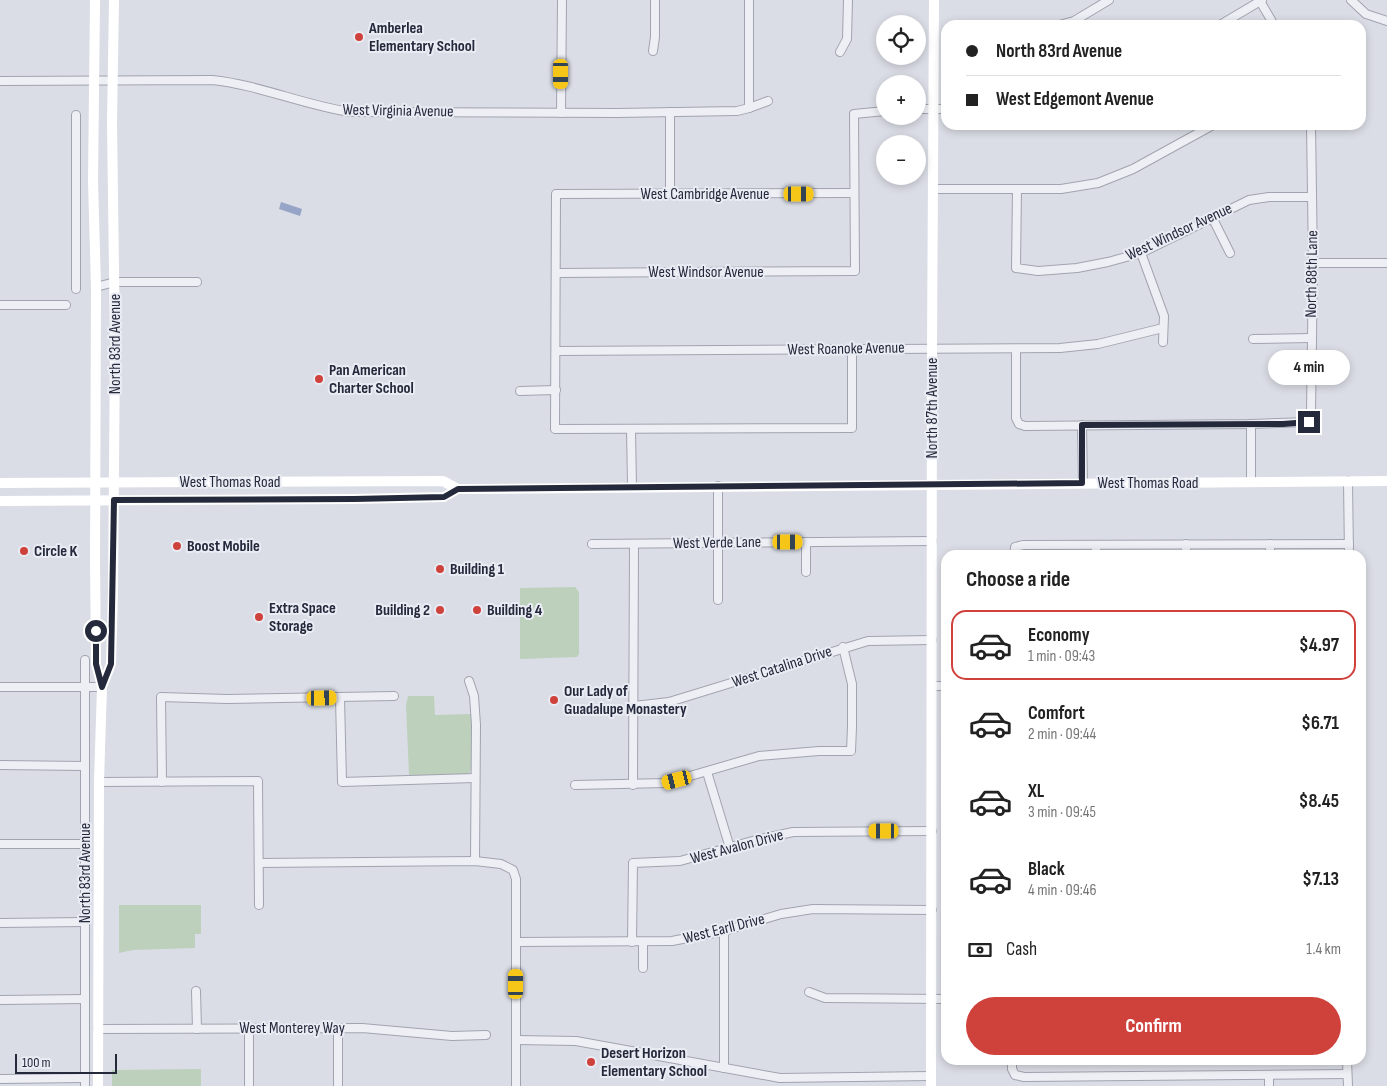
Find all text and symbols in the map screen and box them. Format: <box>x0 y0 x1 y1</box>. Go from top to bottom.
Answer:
map controls <box>876 15 926 185</box>
button: locate <box>876 15 926 65</box>
place label: Amberlea Elementary School <box>368 19 475 56</box>
marker: Amberlea Elementary School <box>353 31 365 43</box>
text: North 83rd Avenue <box>996 40 1122 63</box>
car <box>553 59 568 89</box>
button: + <box>876 75 926 125</box>
text: West Edgemont Avenue <box>996 88 1154 111</box>
street label: West Virginia Avenue <box>342 101 454 121</box>
button: − <box>876 135 926 185</box>
street label: West Cambridge Avenue <box>641 185 769 204</box>
car <box>784 187 814 202</box>
street label: West Windsor Avenue <box>1123 199 1235 265</box>
street label: North 88th Lane <box>1302 230 1322 318</box>
street label: West Windsor Avenue <box>648 263 764 282</box>
street label: North 83rd Avenue <box>106 294 125 394</box>
street label: West Roanoke Avenue <box>787 338 905 360</box>
callout: 4 min <box>1268 350 1350 384</box>
street label: North 87th Avenue <box>923 358 942 458</box>
text: 4 min <box>1294 358 1324 377</box>
place label: Pan American Charter School <box>329 361 414 398</box>
marker: Pan American Charter School <box>313 373 325 385</box>
route end <box>1298 411 1320 433</box>
street label: West Thomas Road <box>180 473 280 492</box>
street label: West Thomas Road <box>1098 474 1198 493</box>
street label: West Verde Lane <box>673 533 761 553</box>
car <box>773 535 803 550</box>
place label: Boost Mobile <box>187 537 260 556</box>
marker: Boost Mobile <box>171 540 183 552</box>
place label: Circle K <box>34 542 78 561</box>
marker: Circle K <box>18 545 30 557</box>
place label: Building 1 <box>450 560 505 579</box>
marker: Building 1 <box>434 563 446 575</box>
text: Choose a ride <box>966 566 1070 593</box>
place label: Extra Space Storage <box>269 599 336 636</box>
place label: Building 2 <box>375 601 430 620</box>
place label: Building 4 <box>487 601 543 620</box>
marker: Building 2 <box>434 604 446 616</box>
marker: Building 4 <box>471 604 483 616</box>
marker: Extra Space Storage <box>253 611 265 623</box>
route start <box>85 620 107 642</box>
icon: car <box>968 623 1013 668</box>
text: Economy <box>1028 624 1090 647</box>
text: $4.97 <box>1299 634 1339 657</box>
street label: West Catalina Drive <box>730 642 834 692</box>
text: 1 min · 09:43 <box>1028 647 1095 666</box>
place label: Our Lady of Guadalupe Monastery <box>564 682 687 719</box>
car <box>306 690 337 706</box>
marker: Our Lady of Guadalupe Monastery <box>548 694 560 706</box>
icon: car <box>968 701 1013 746</box>
text: Comfort <box>1028 702 1085 725</box>
text: $6.71 <box>1301 712 1339 735</box>
text: 2 min · 09:44 <box>1028 725 1096 744</box>
car <box>660 769 693 791</box>
icon: car <box>968 779 1013 824</box>
text: XL <box>1028 780 1044 803</box>
text: $8.45 <box>1299 790 1339 813</box>
text: 3 min · 09:45 <box>1028 803 1096 822</box>
street label: North 83rd Avenue <box>76 823 95 923</box>
car <box>869 824 899 839</box>
street label: West Avalon Drive <box>688 825 786 869</box>
icon: car <box>968 857 1013 902</box>
text: Black <box>1028 858 1065 881</box>
text: $7.13 <box>1302 868 1339 891</box>
text: 4 min · 09:46 <box>1028 881 1097 900</box>
street label: West Earll Drive <box>681 910 767 948</box>
icon: cash <box>966 936 994 964</box>
text: Cash <box>1006 938 1037 961</box>
text: 1.4 km <box>1306 940 1341 959</box>
car <box>508 969 523 999</box>
button: Confirm <box>966 997 1341 1055</box>
street label: West Monterey Way <box>239 1019 345 1038</box>
place label: Desert Horizon Elementary School <box>601 1044 707 1081</box>
scale bar <box>15 1051 118 1074</box>
text: 100 m <box>22 1054 51 1071</box>
marker: Desert Horizon Elementary School <box>585 1056 597 1068</box>

